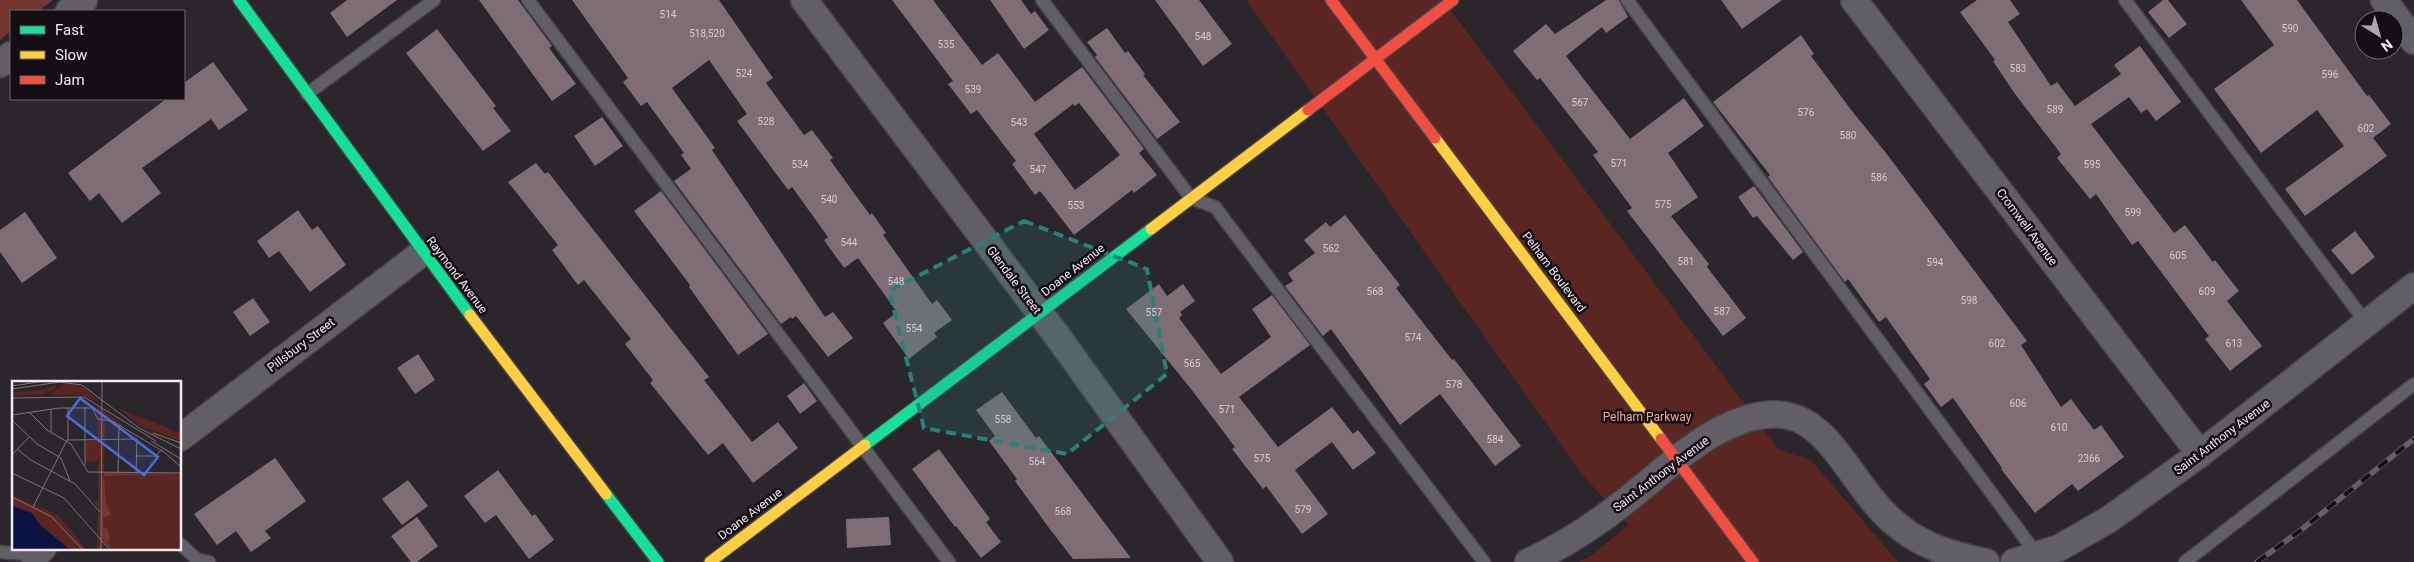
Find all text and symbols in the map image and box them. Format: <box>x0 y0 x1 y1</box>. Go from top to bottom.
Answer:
house number: 514 <box>660 9 677 20</box>
legend <box>10 10 185 100</box>
north arrow <box>2354 10 2404 60</box>
text: Fast <box>55 21 84 39</box>
house number: 590 <box>2282 23 2299 34</box>
house number: 518,520 <box>689 28 725 39</box>
house number: 548 <box>1195 31 1212 42</box>
text: N <box>2378 36 2396 55</box>
house number: 535 <box>938 39 955 50</box>
text: Slow <box>55 46 87 64</box>
house number: 583 <box>2010 63 2026 74</box>
house number: 524 <box>736 68 753 79</box>
house number: 596 <box>2322 69 2339 80</box>
text: Jam <box>55 71 85 89</box>
house number: 539 <box>965 84 981 95</box>
house number: 567 <box>1572 97 1589 108</box>
house number: 589 <box>2047 104 2063 115</box>
house number: 576 <box>1798 107 1815 118</box>
house number: 528 <box>758 116 775 127</box>
house number: 543 <box>1011 117 1027 128</box>
house number: 602 <box>2358 123 2375 134</box>
house number: 580 <box>1840 130 1857 141</box>
house number: 571 <box>1611 158 1627 169</box>
house number: 534 <box>792 159 809 170</box>
house number: 595 <box>2084 159 2101 170</box>
house number: 547 <box>1030 164 1047 175</box>
house number: 586 <box>1871 172 1888 183</box>
street label: Cromwell Avenue <box>1994 186 2060 268</box>
house number: 540 <box>821 194 838 205</box>
house number: 575 <box>1655 199 1672 210</box>
house number: 553 <box>1068 200 1084 211</box>
house number: 599 <box>2125 207 2141 218</box>
street label: Pelham Boulevard <box>1519 229 1589 315</box>
street label: Raymond Avenue <box>424 234 490 316</box>
house number: 544 <box>841 237 858 248</box>
street label: Doane Avenue <box>1039 241 1107 299</box>
street label: Glendale Street <box>984 243 1044 317</box>
house number: 562 <box>1323 243 1340 254</box>
house number: 605 <box>2170 250 2187 261</box>
house number: 581 <box>1678 256 1694 267</box>
house number: 594 <box>1927 257 1944 268</box>
house number: 548 <box>888 276 905 287</box>
house number: 568 <box>1367 286 1384 297</box>
house number: 609 <box>2199 286 2215 297</box>
house number: 598 <box>1961 295 1978 306</box>
house number: 587 <box>1714 306 1731 317</box>
house number: 557 <box>1146 307 1163 318</box>
street label: Pillsbury Street <box>265 315 337 375</box>
house number: 554 <box>906 323 923 334</box>
house number: 574 <box>1405 332 1422 343</box>
house number: 602 <box>1989 338 2006 349</box>
house number: 613 <box>2226 338 2242 349</box>
house number: 565 <box>1184 358 1201 369</box>
house number: 578 <box>1446 379 1463 390</box>
inset map <box>12 381 181 550</box>
street label: Saint Anthony Avenue <box>2171 396 2273 478</box>
house number: 606 <box>2010 398 2027 409</box>
house number: 571 <box>1219 404 1235 415</box>
park label: Pelham Parkway <box>1603 410 1692 424</box>
house number: 558 <box>995 414 1012 425</box>
house number: 610 <box>2051 422 2068 433</box>
street label: Saint Anthony Avenue <box>1610 433 1712 515</box>
house number: 584 <box>1487 434 1504 445</box>
house number: 575 <box>1254 453 1271 464</box>
house number: 2366 <box>2078 453 2101 464</box>
house number: 564 <box>1029 456 1046 467</box>
street label: Doane Avenue <box>715 485 785 543</box>
house number: 579 <box>1295 504 1311 515</box>
house number: 568 <box>1055 506 1072 517</box>

